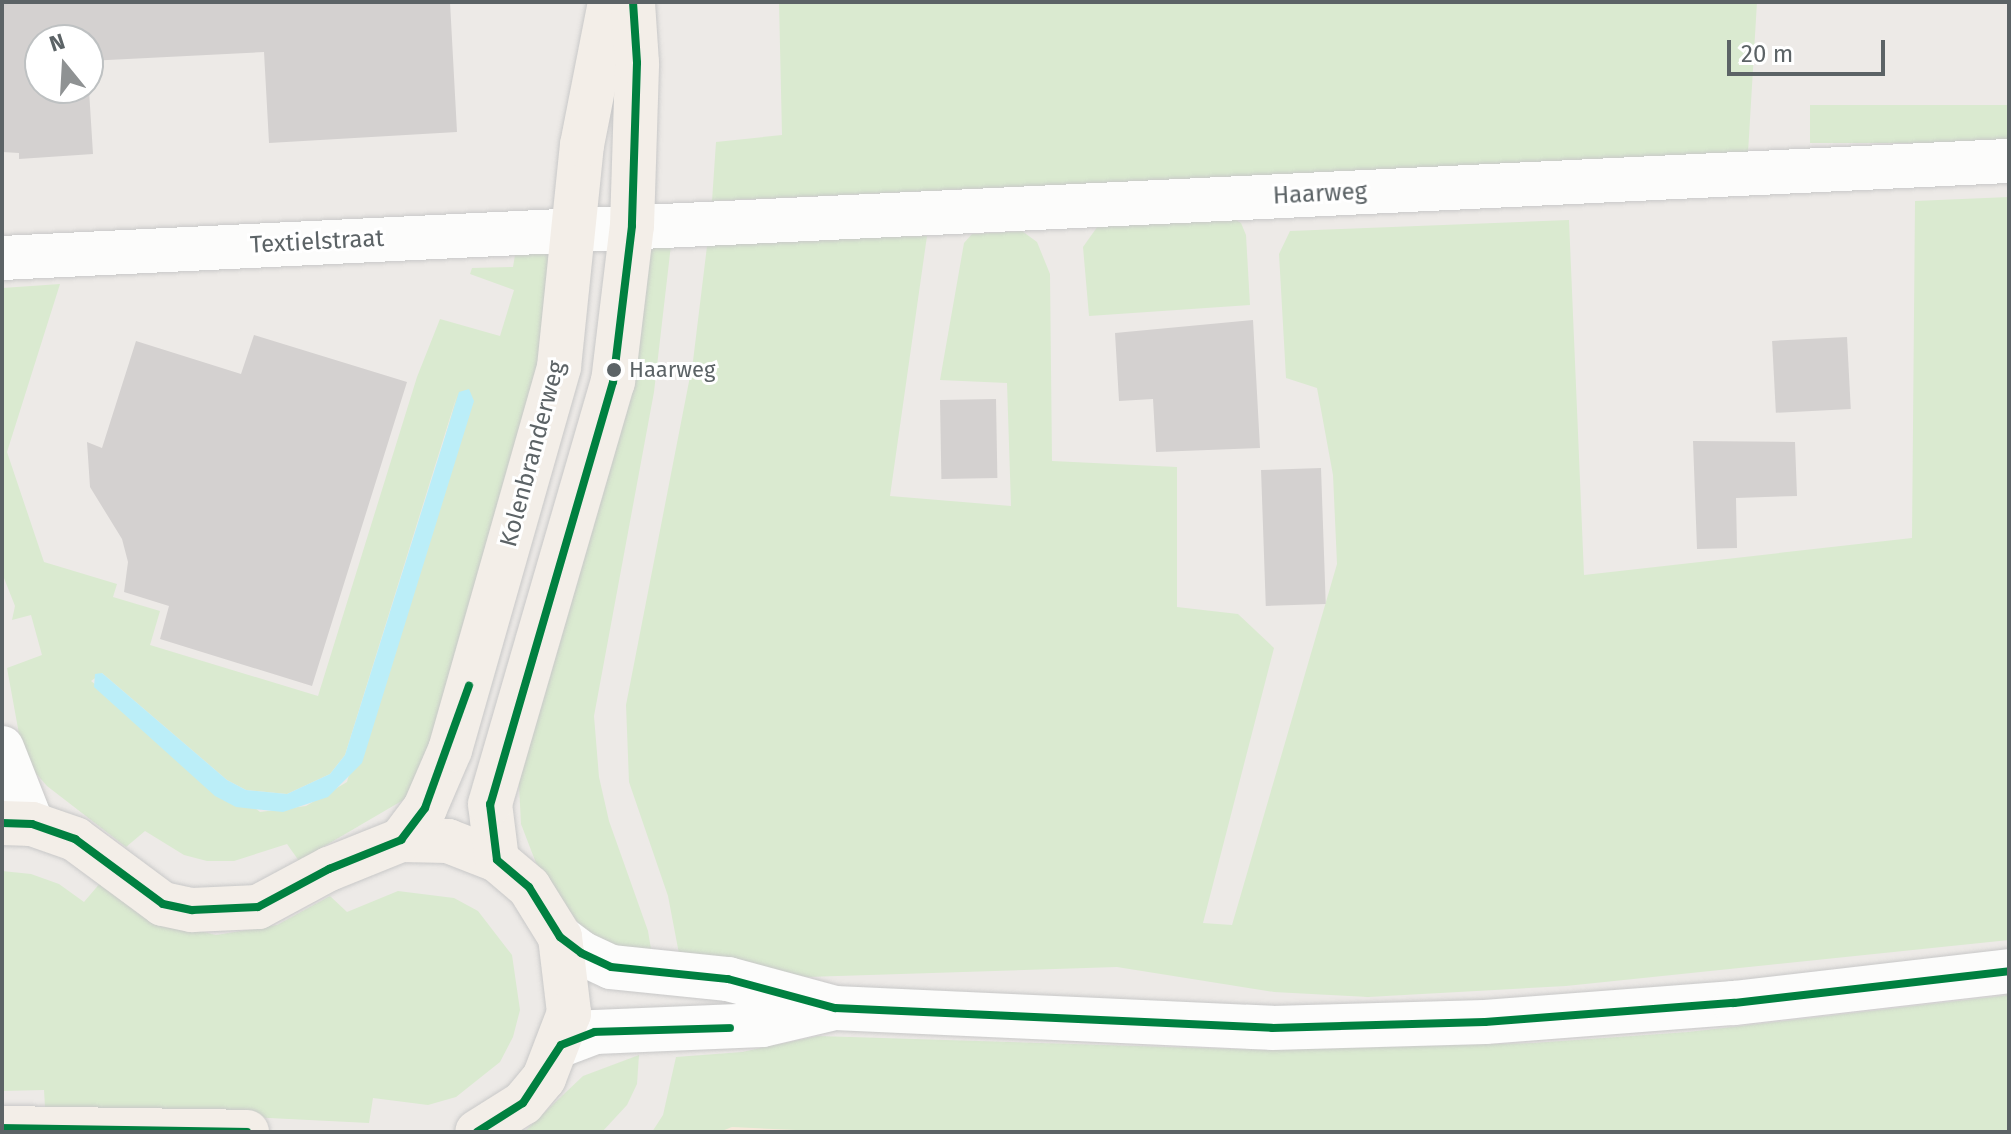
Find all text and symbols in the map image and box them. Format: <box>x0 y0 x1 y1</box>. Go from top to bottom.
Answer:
north arrow <box>24 24 104 104</box>
scale bar <box>1731 24 1889 74</box>
text: N <box>46 28 68 58</box>
text: 20 m <box>1741 40 1793 68</box>
street label: Haarweg <box>1272 177 1368 211</box>
street label: Textielstraat <box>249 224 385 260</box>
place label: Haarweg <box>629 357 715 383</box>
street label: Kolenbranderweg <box>494 358 572 550</box>
marker: Haarweg <box>606 362 622 378</box>

